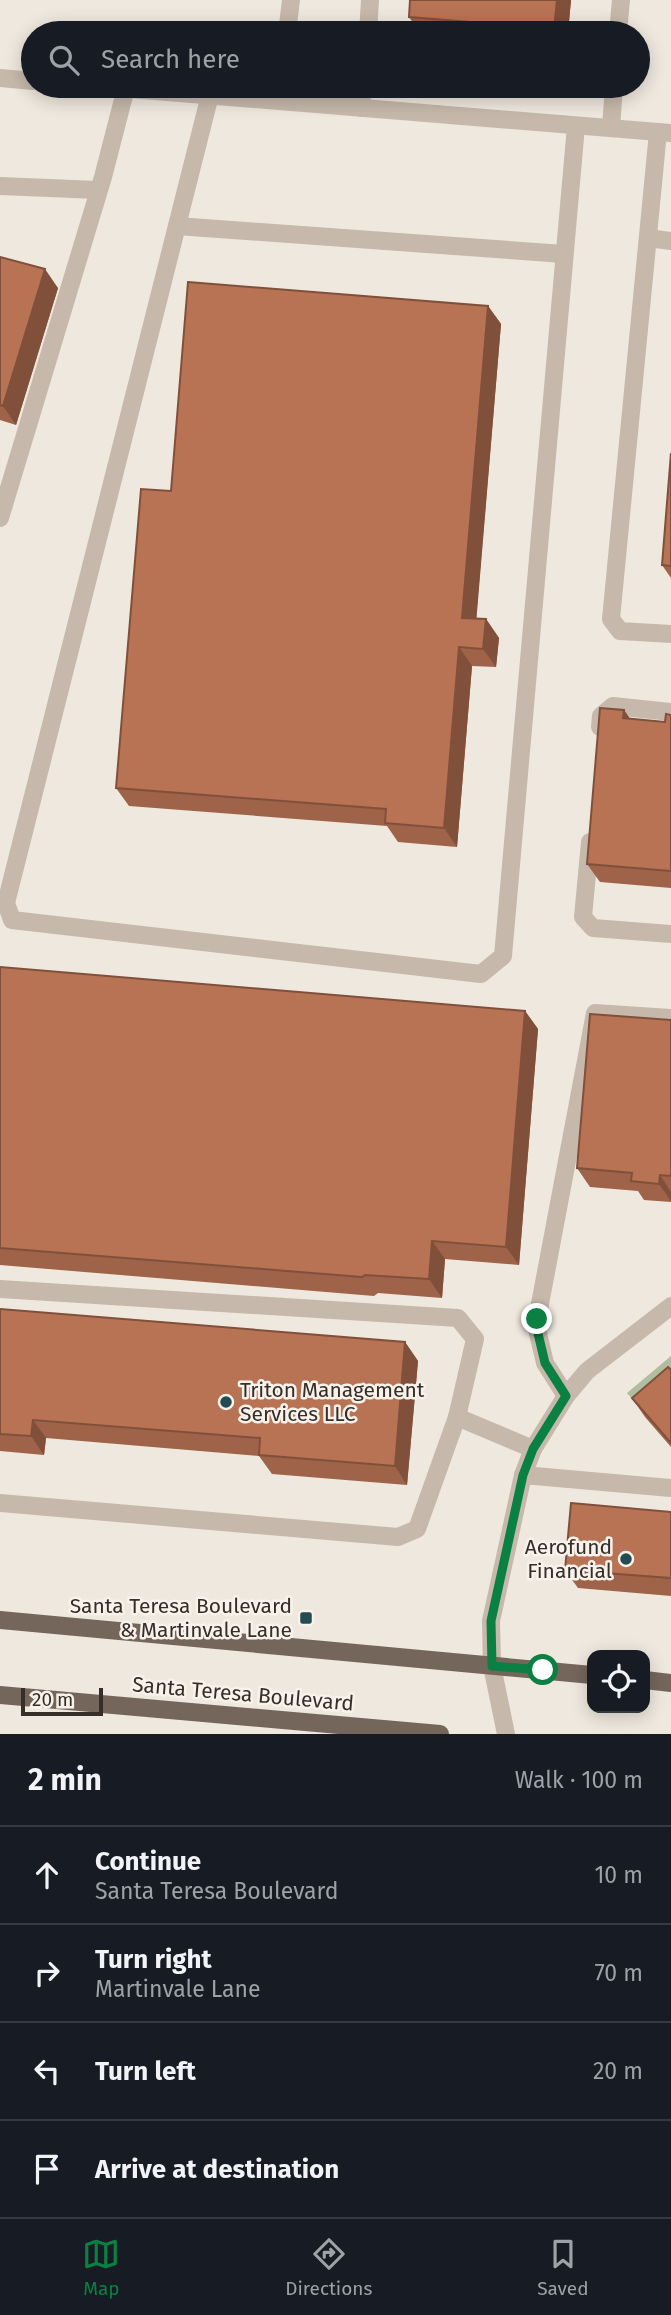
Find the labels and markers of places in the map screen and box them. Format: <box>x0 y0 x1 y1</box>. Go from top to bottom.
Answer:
place label: Triton Management Services LLC <box>240 1377 425 1427</box>
marker: Triton Management Services LLC <box>218 1394 234 1410</box>
place label: Aerofund Financial <box>525 1534 612 1584</box>
marker: Aerofund Financial <box>618 1551 634 1567</box>
place label: Santa Teresa Boulevard & Martinvale Lane <box>70 1593 292 1643</box>
marker: Santa Teresa Boulevard & Martinvale Lane <box>298 1610 314 1626</box>

